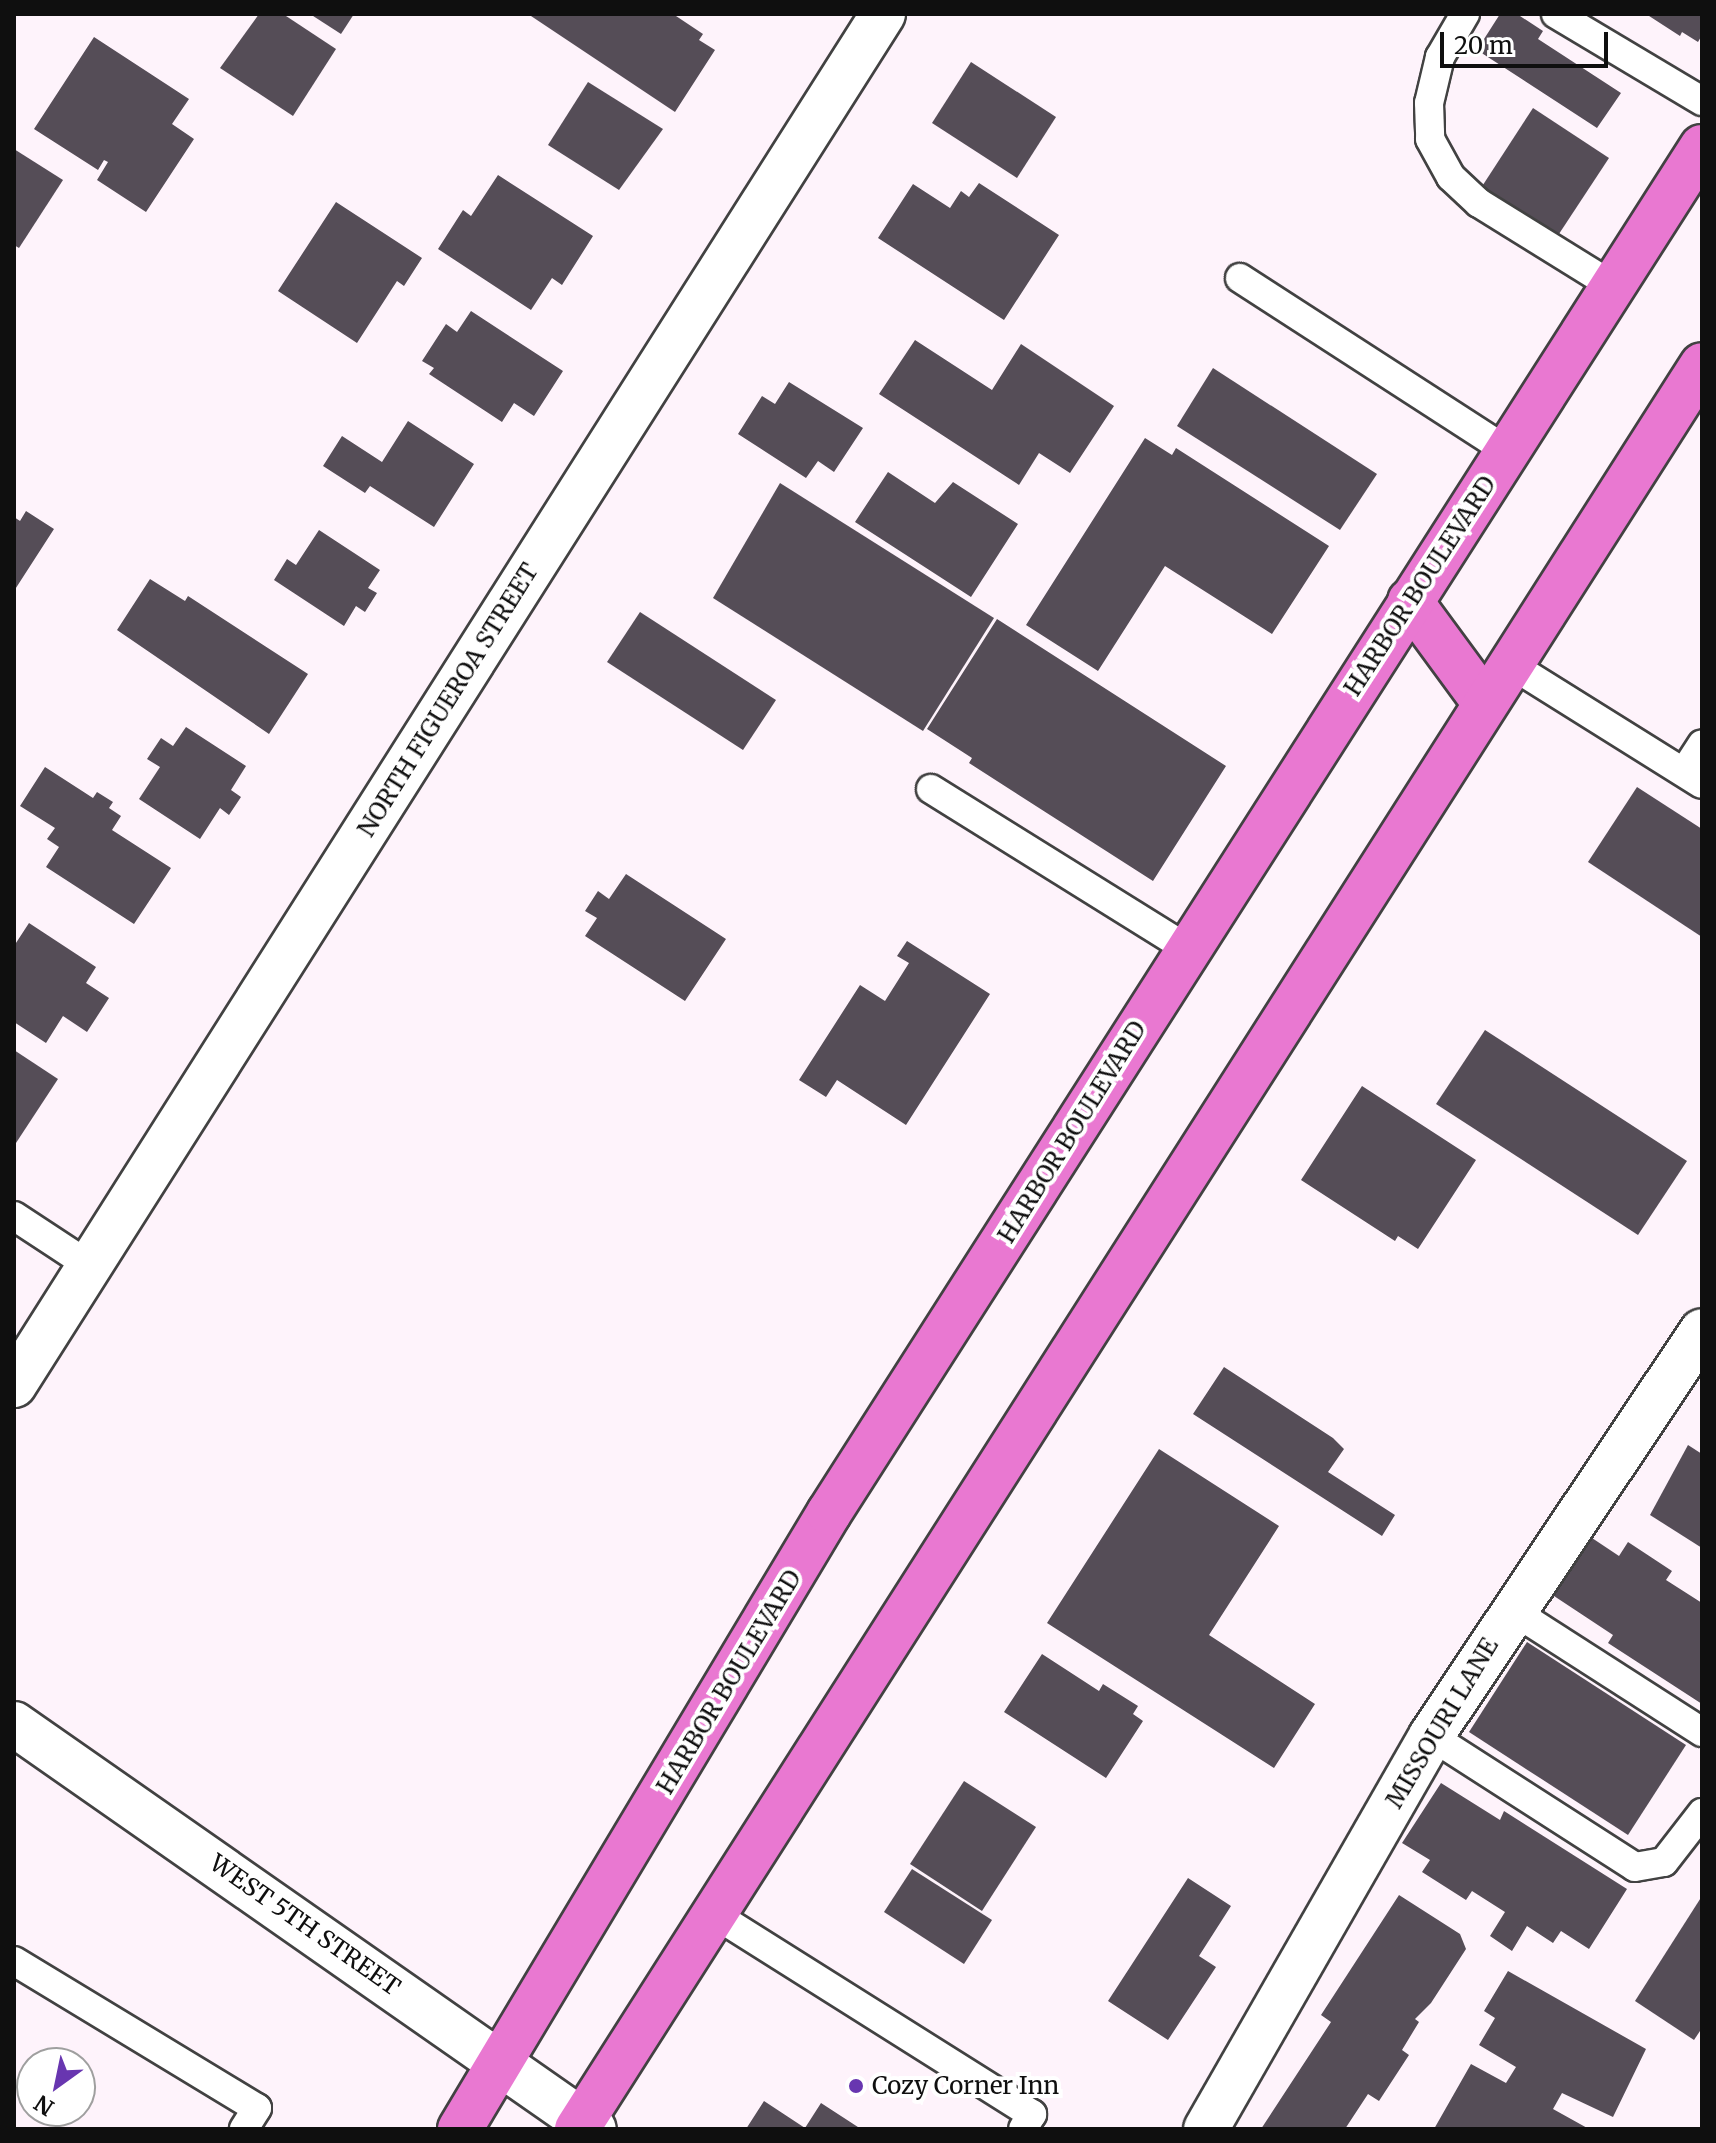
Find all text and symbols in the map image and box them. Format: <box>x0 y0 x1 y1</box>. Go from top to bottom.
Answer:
scale bar <box>1444 16 1612 66</box>
text: 20 m <box>1454 30 1513 61</box>
street label: HARBOR BOULEVARD <box>1338 471 1502 701</box>
street label: NORTH FIGUEROA STREET <box>352 558 544 842</box>
street label: HARBOR BOULEVARD <box>992 1016 1152 1248</box>
street label: HARBOR BOULEVARD <box>651 1565 807 1799</box>
street label: MISSOURI LANE <box>1380 1633 1504 1813</box>
street label: WEST 5TH STREET <box>204 1848 406 2002</box>
north arrow <box>16 2047 96 2127</box>
place label: Cozy Corner Inn <box>872 2072 1059 2100</box>
marker: Cozy Corner Inn <box>847 2077 865 2095</box>
text: N <box>29 2089 59 2122</box>

